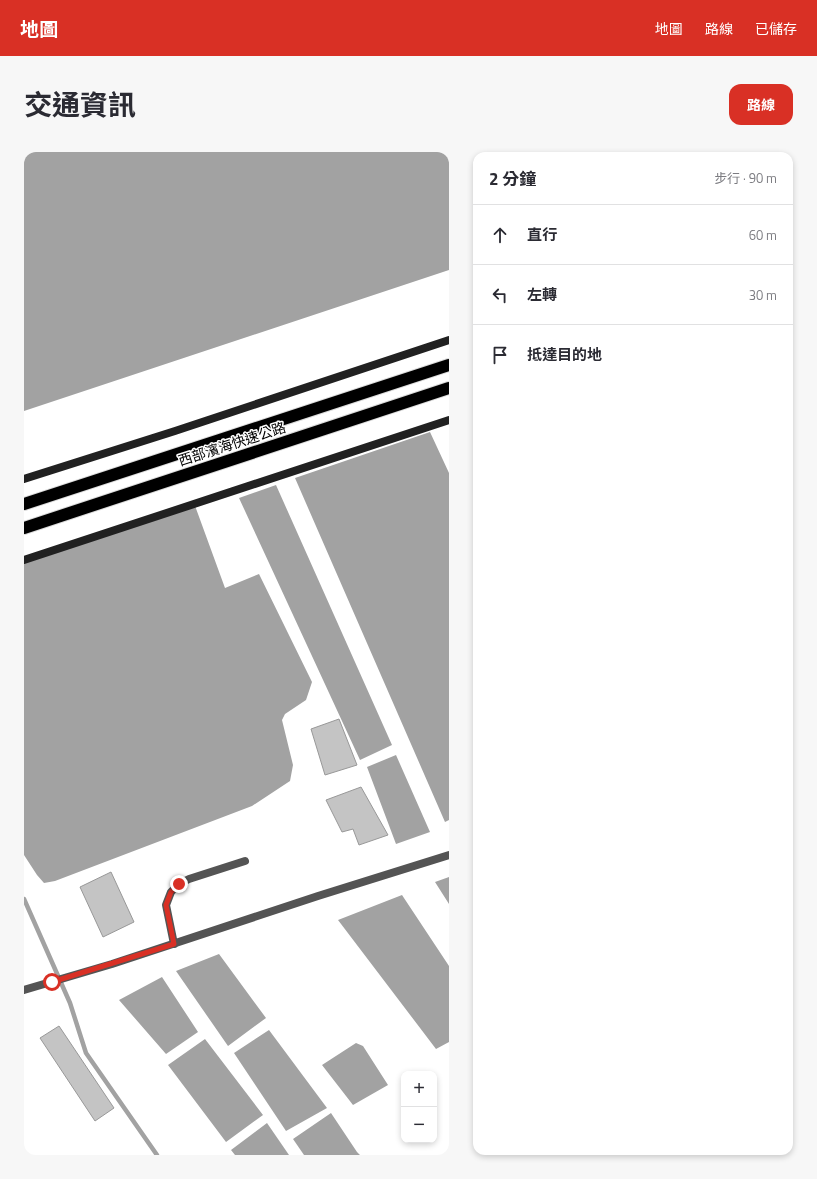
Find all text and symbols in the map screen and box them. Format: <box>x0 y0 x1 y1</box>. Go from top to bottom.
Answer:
text: 地圖 <box>20 14 58 43</box>
text: 地圖 <box>655 18 683 39</box>
text: 路線 <box>705 18 733 39</box>
text: 已儲存 <box>755 18 797 39</box>
text: 交通資訊 <box>24 83 136 126</box>
button: 路線 <box>729 84 793 125</box>
text: 2 分鐘 <box>489 166 536 192</box>
text: 步行 · 90 m <box>714 168 777 188</box>
text: 直行 <box>527 223 557 246</box>
icon: ahead <box>489 224 511 246</box>
text: 60 m <box>749 225 777 245</box>
text: 左轉 <box>527 283 557 306</box>
icon: left <box>489 284 511 306</box>
text: 30 m <box>749 285 777 305</box>
text: 抵達目的地 <box>527 343 602 366</box>
icon: arrive <box>489 344 511 366</box>
street label: 西部濱海快速公路 <box>175 416 288 471</box>
route end <box>170 875 188 893</box>
route start <box>43 973 61 991</box>
map controls <box>401 1071 437 1143</box>
button: + <box>401 1071 437 1107</box>
button: − <box>401 1107 437 1143</box>

